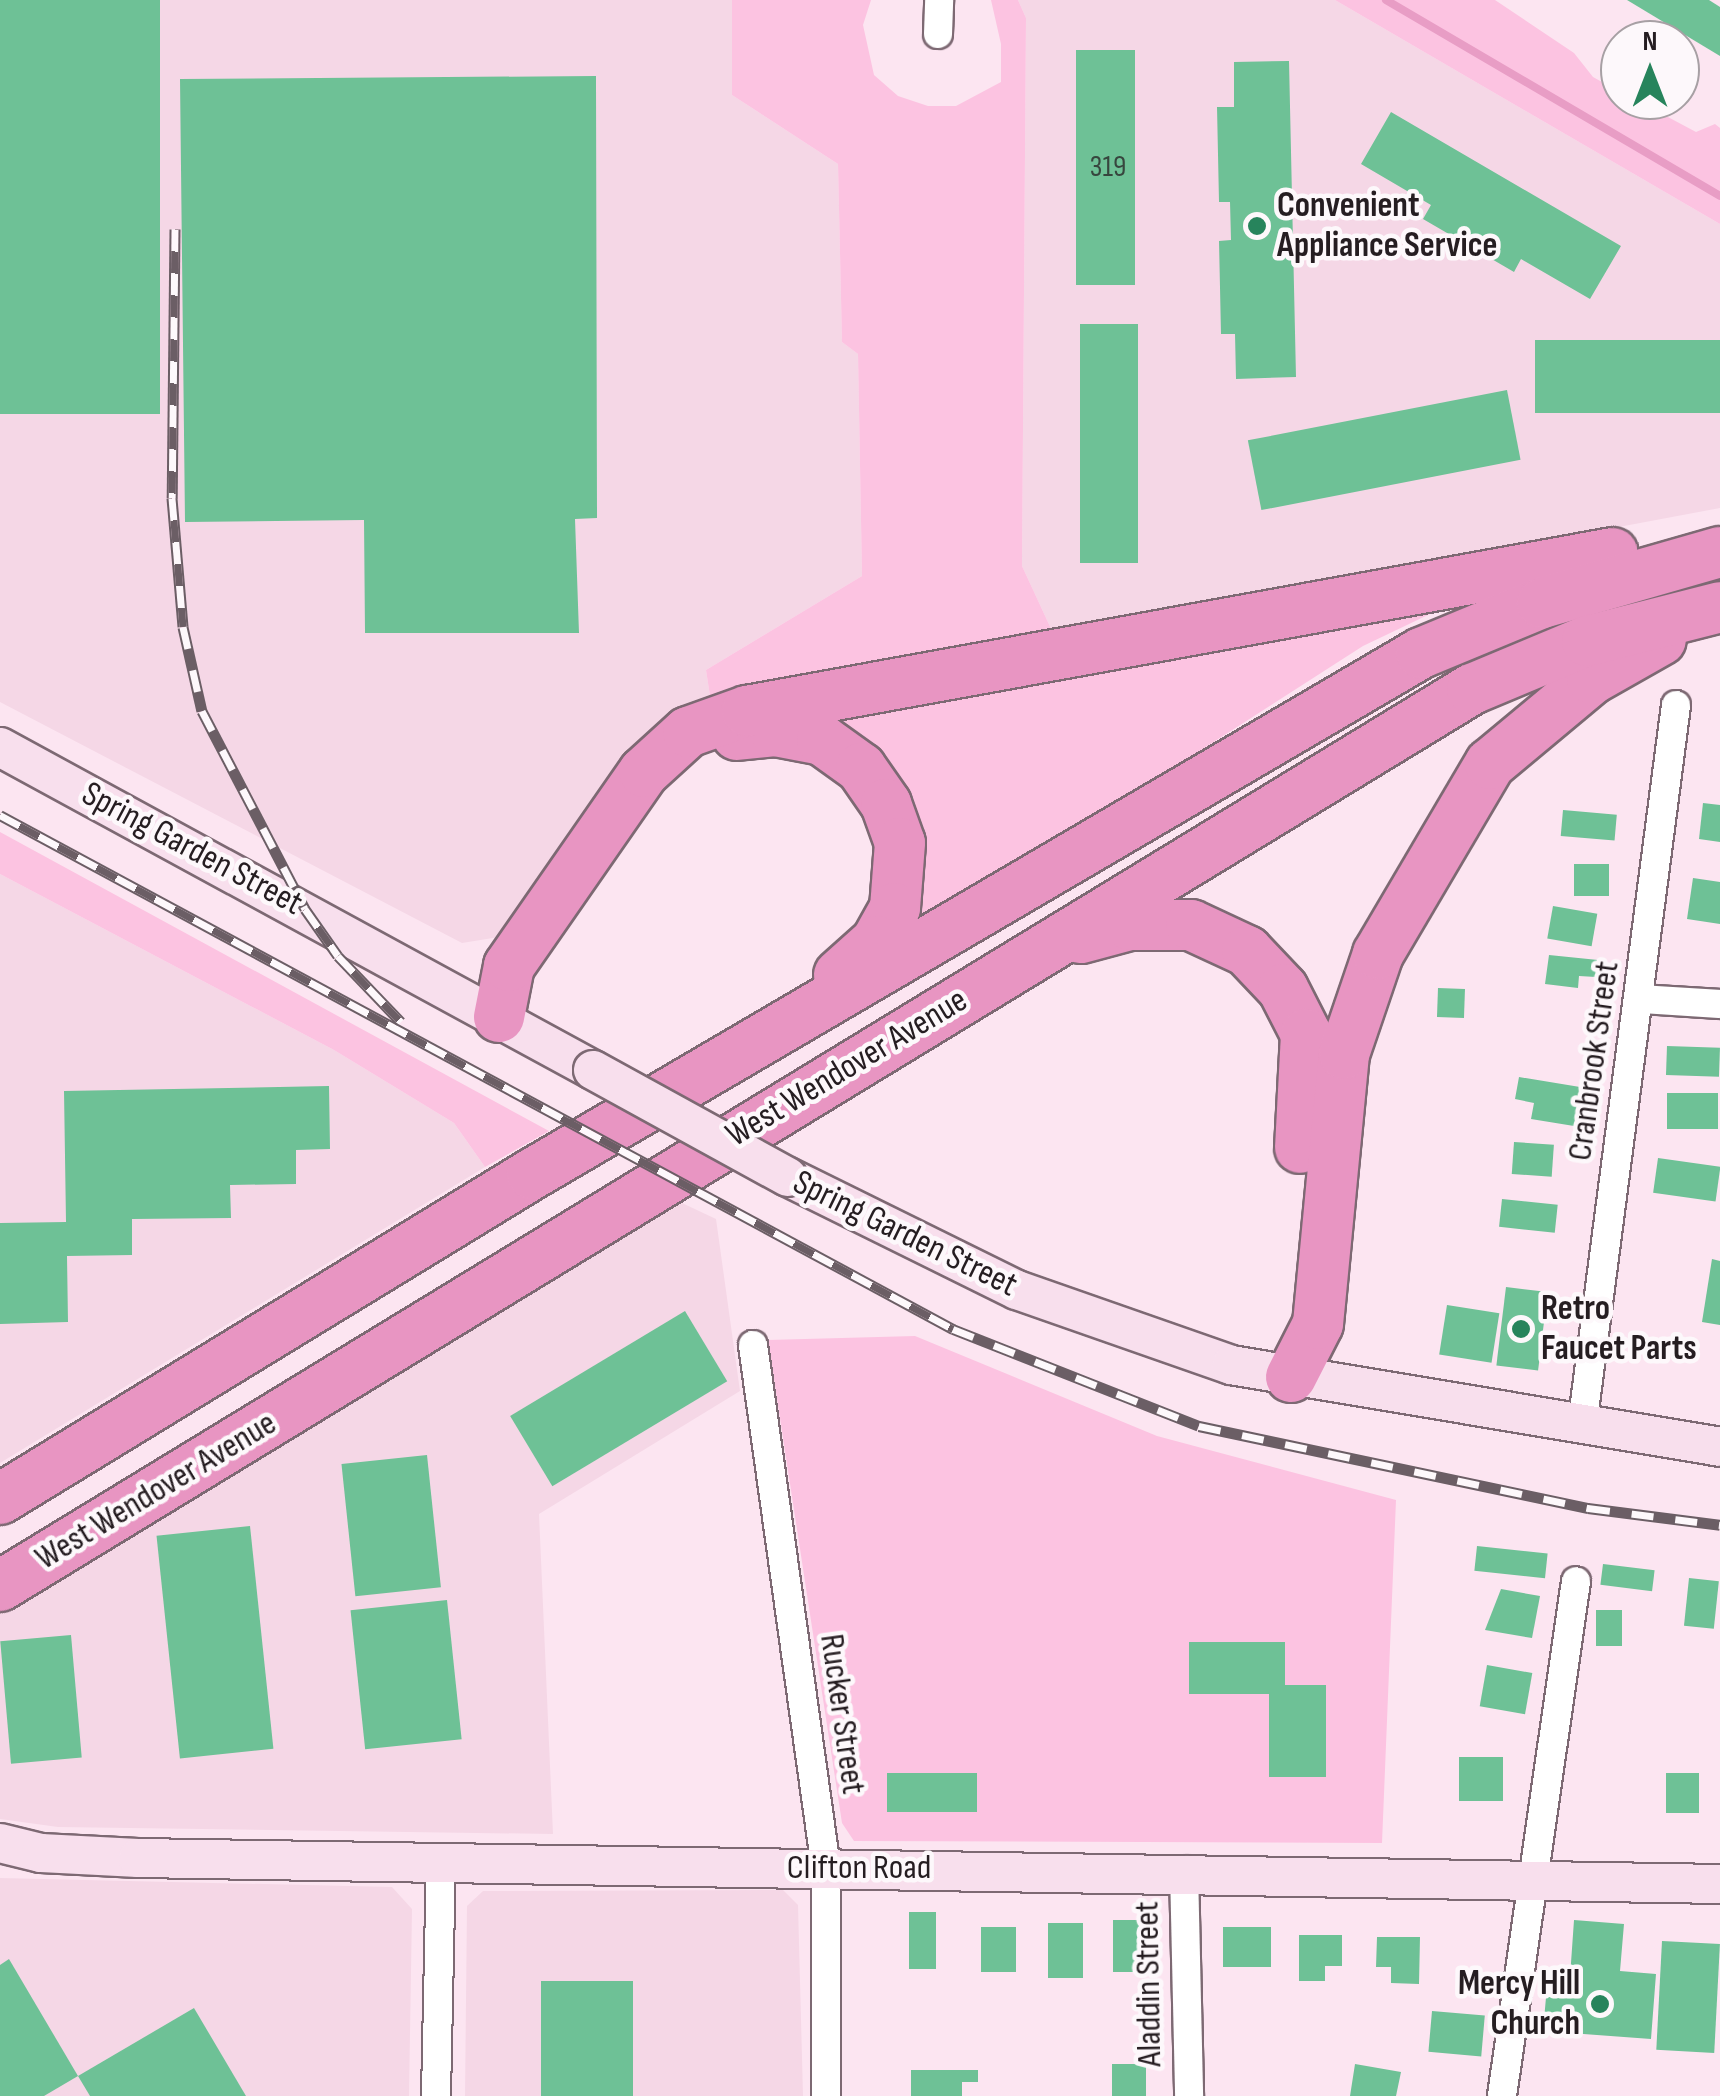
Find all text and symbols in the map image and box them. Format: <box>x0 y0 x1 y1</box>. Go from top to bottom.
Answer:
north arrow <box>1600 20 1700 120</box>
text: N <box>1643 25 1657 58</box>
house number: 319 <box>1090 149 1126 185</box>
place label: Convenient Appliance Service <box>1277 185 1497 267</box>
marker: Convenient Appliance Service <box>1246 215 1268 237</box>
street label: Spring Garden Street <box>74 773 310 925</box>
street label: Cranbrook Street <box>1559 959 1629 1163</box>
street label: West Wendover Avenue <box>719 980 975 1156</box>
street label: Spring Garden Street <box>786 1162 1024 1306</box>
place label: Retro Faucet Parts <box>1541 1288 1697 1370</box>
marker: Retro Faucet Parts <box>1510 1318 1532 1340</box>
street label: West Wendover Avenue <box>28 1403 284 1579</box>
street label: Rucker Street <box>810 1631 874 1797</box>
street label: Clifton Road <box>787 1847 931 1889</box>
street label: Aladdin Street <box>1127 1901 1171 2067</box>
place label: Mercy Hill Church <box>1458 1963 1580 2045</box>
marker: Mercy Hill Church <box>1589 1993 1611 2015</box>

